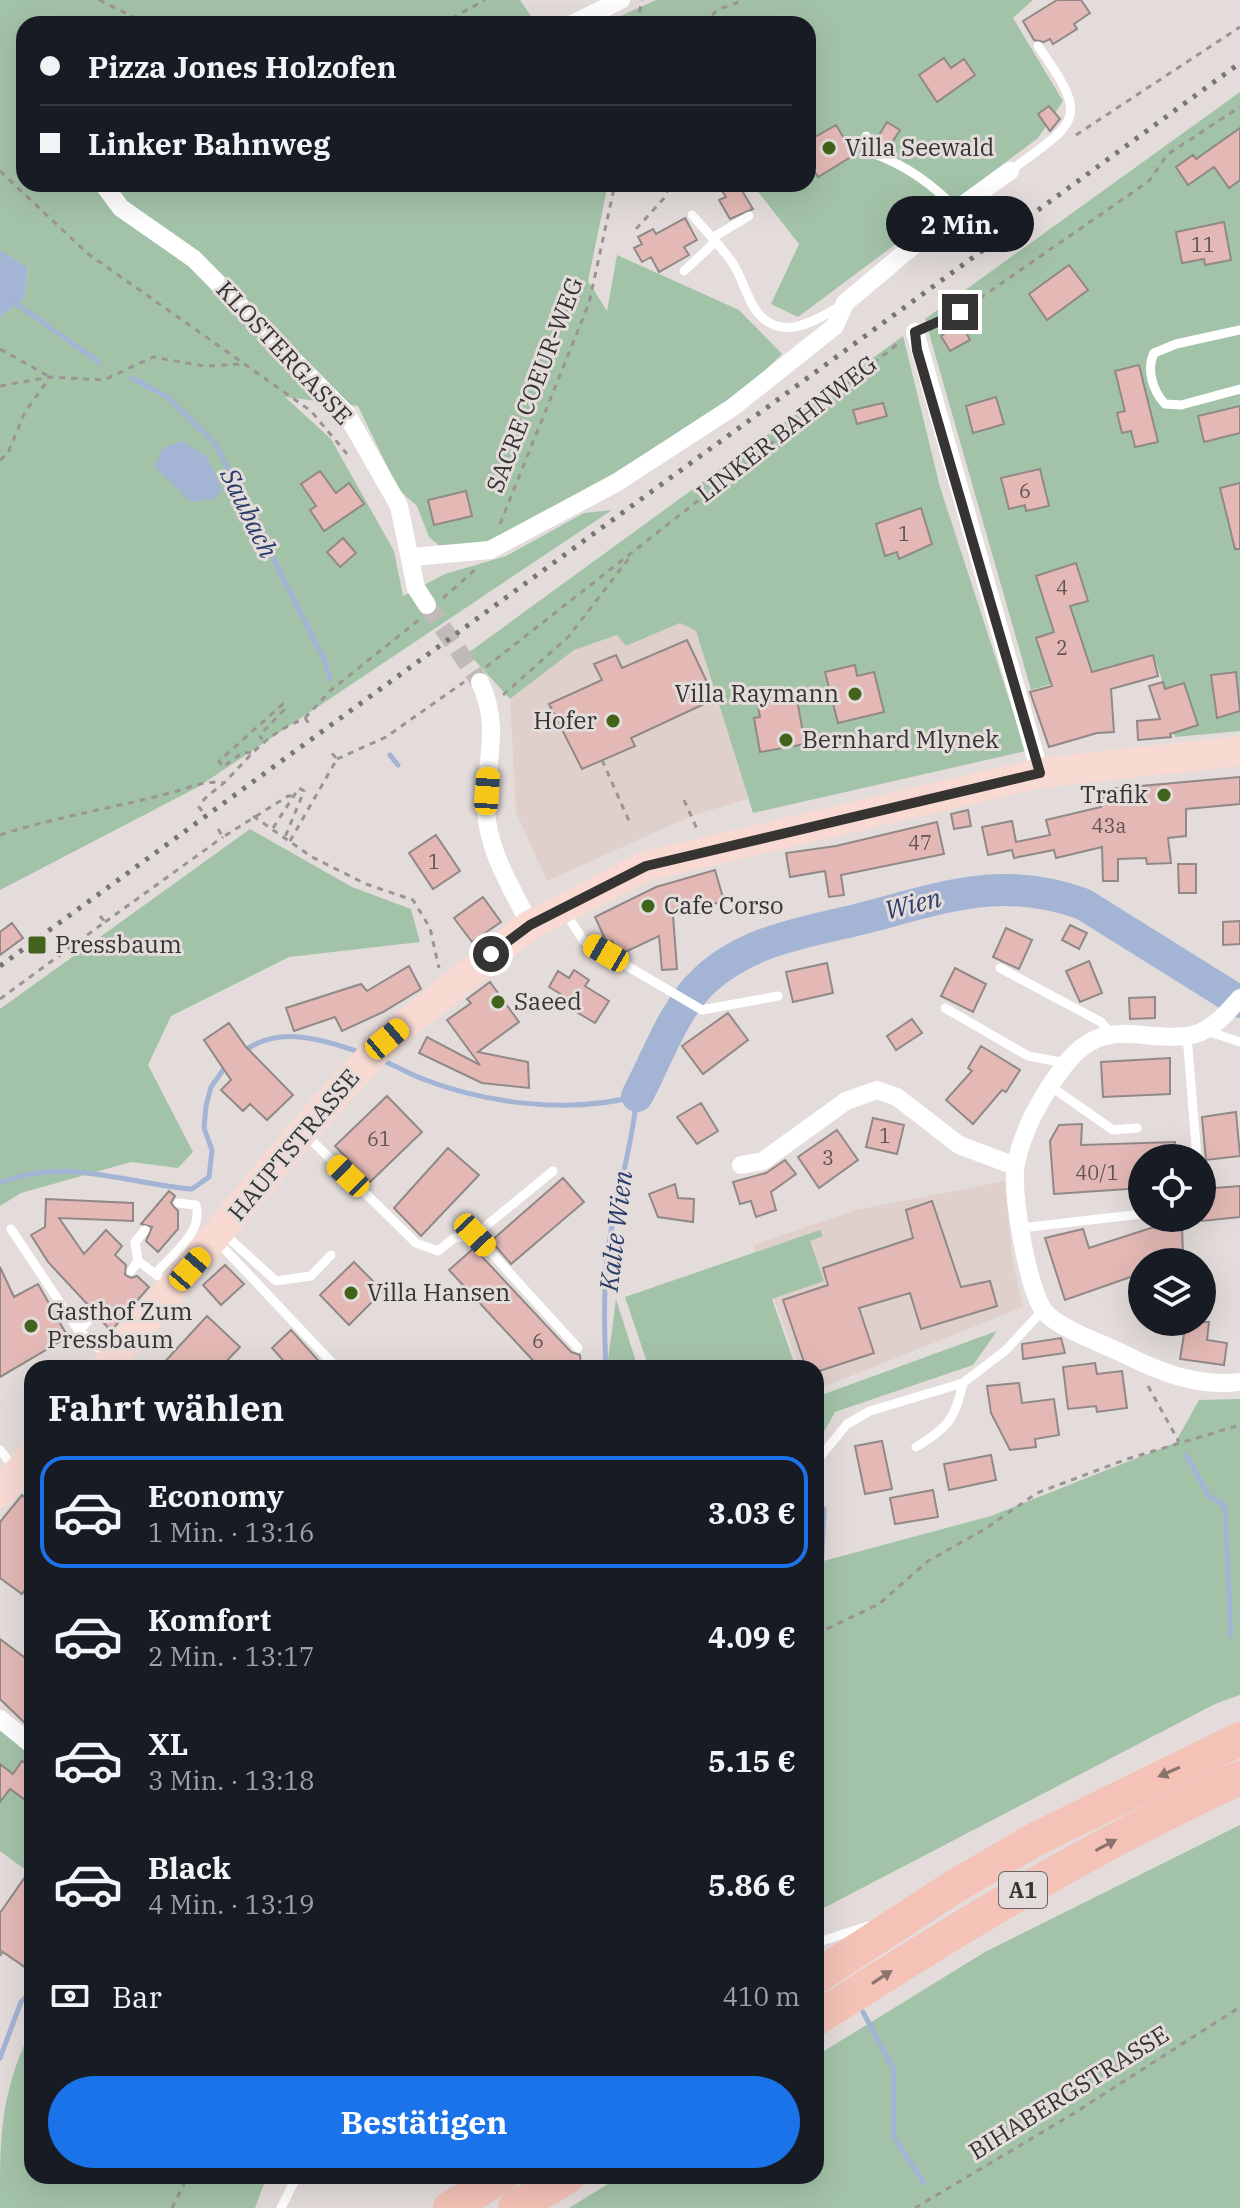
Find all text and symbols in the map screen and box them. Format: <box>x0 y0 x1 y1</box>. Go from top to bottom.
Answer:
text: Pizza Jones Holzofen <box>88 47 397 86</box>
text: Linker Bahnweg <box>88 124 330 163</box>
place label: Villa Seewald <box>845 131 994 163</box>
marker: Villa Seewald <box>820 139 838 157</box>
callout: 2 Min. <box>886 196 1034 252</box>
text: 2 Min. <box>921 207 999 241</box>
house number: 11 <box>1191 231 1215 258</box>
street label: SACRE COEUR-WEG <box>478 272 590 497</box>
street label: KLOSTERGASSE <box>210 273 360 431</box>
route end <box>942 294 978 330</box>
street label: LINKER BAHNWEG <box>690 348 883 509</box>
water label: Saubach <box>213 461 287 564</box>
house number: 6 <box>1019 477 1031 504</box>
house number: 1 <box>898 520 910 547</box>
house number: 4 <box>1056 574 1068 601</box>
house number: 2 <box>1056 634 1068 661</box>
place label: Villa Raymann <box>674 677 839 709</box>
marker: Villa Raymann <box>846 685 864 703</box>
place label: Hofer <box>533 704 597 736</box>
marker: Hofer <box>604 712 622 730</box>
place label: Bernhard Mlynek <box>802 723 999 755</box>
marker: Bernhard Mlynek <box>777 731 795 749</box>
car <box>473 766 501 816</box>
place label: Trafik <box>1080 778 1148 810</box>
marker: Trafik <box>1155 786 1173 804</box>
house number: 43a <box>1092 812 1127 839</box>
house number: 47 <box>908 829 932 856</box>
house number: 1 <box>428 848 440 875</box>
water label: Wien <box>881 880 945 926</box>
place label: Cafe Corso <box>664 889 784 921</box>
marker: Cafe Corso <box>639 897 657 915</box>
place label: Pressbaum <box>55 928 182 960</box>
car <box>579 931 633 975</box>
marker: Pressbaum <box>26 934 48 956</box>
route start <box>473 936 509 972</box>
place label: Saeed <box>514 985 582 1017</box>
marker: Saeed <box>489 993 507 1011</box>
car <box>361 1014 413 1064</box>
street label: HAUPTSTRASSE <box>220 1062 366 1227</box>
house number: 1 <box>879 1122 891 1149</box>
house number: 61 <box>367 1125 391 1152</box>
house number: 3 <box>822 1144 834 1171</box>
map controls <box>1128 1144 1216 1336</box>
button: locate <box>1128 1144 1216 1232</box>
car <box>322 1151 374 1201</box>
house number: 40/1 <box>1075 1159 1119 1186</box>
water label: Kalte Wien <box>591 1168 639 1294</box>
car <box>450 1209 500 1261</box>
car <box>165 1243 215 1295</box>
button: layers <box>1128 1248 1216 1336</box>
place label: Villa Hansen <box>367 1276 510 1308</box>
marker: Villa Hansen <box>342 1284 360 1302</box>
place label: Gasthof Zum Pressbaum <box>47 1295 193 1355</box>
marker: Gasthof Zum Pressbaum <box>22 1317 40 1335</box>
house number: 6 <box>532 1327 544 1354</box>
text: Fahrt wählen <box>48 1384 284 1431</box>
icon: car <box>52 1476 124 1548</box>
text: Economy <box>148 1476 284 1515</box>
text: 3.03 € <box>708 1493 796 1532</box>
text: 1 Min. · 13:16 <box>148 1515 315 1549</box>
icon: car <box>52 1600 124 1672</box>
text: Komfort <box>148 1600 271 1639</box>
text: 4.09 € <box>708 1617 796 1656</box>
text: 2 Min. · 13:17 <box>148 1639 315 1673</box>
icon: car <box>52 1724 124 1796</box>
text: XL <box>148 1724 188 1763</box>
text: 5.15 € <box>708 1741 796 1780</box>
text: 3 Min. · 13:18 <box>148 1763 315 1797</box>
one-way arrow <box>1157 1765 1181 1778</box>
one-way arrow <box>1094 1838 1117 1851</box>
icon: car <box>52 1848 124 1920</box>
text: Black <box>148 1848 231 1887</box>
text: 5.86 € <box>708 1865 796 1904</box>
road number: A1 <box>999 1872 1047 1908</box>
text: 4 Min. · 13:19 <box>148 1887 315 1921</box>
one-way arrow <box>871 1970 893 1984</box>
icon: cash <box>48 1974 92 2018</box>
text: Bar <box>112 1977 162 2016</box>
text: 410 m <box>722 1979 800 2013</box>
street label: BIHABERGSTRASSE <box>962 2018 1175 2167</box>
button: Bestätigen <box>48 2076 800 2168</box>

